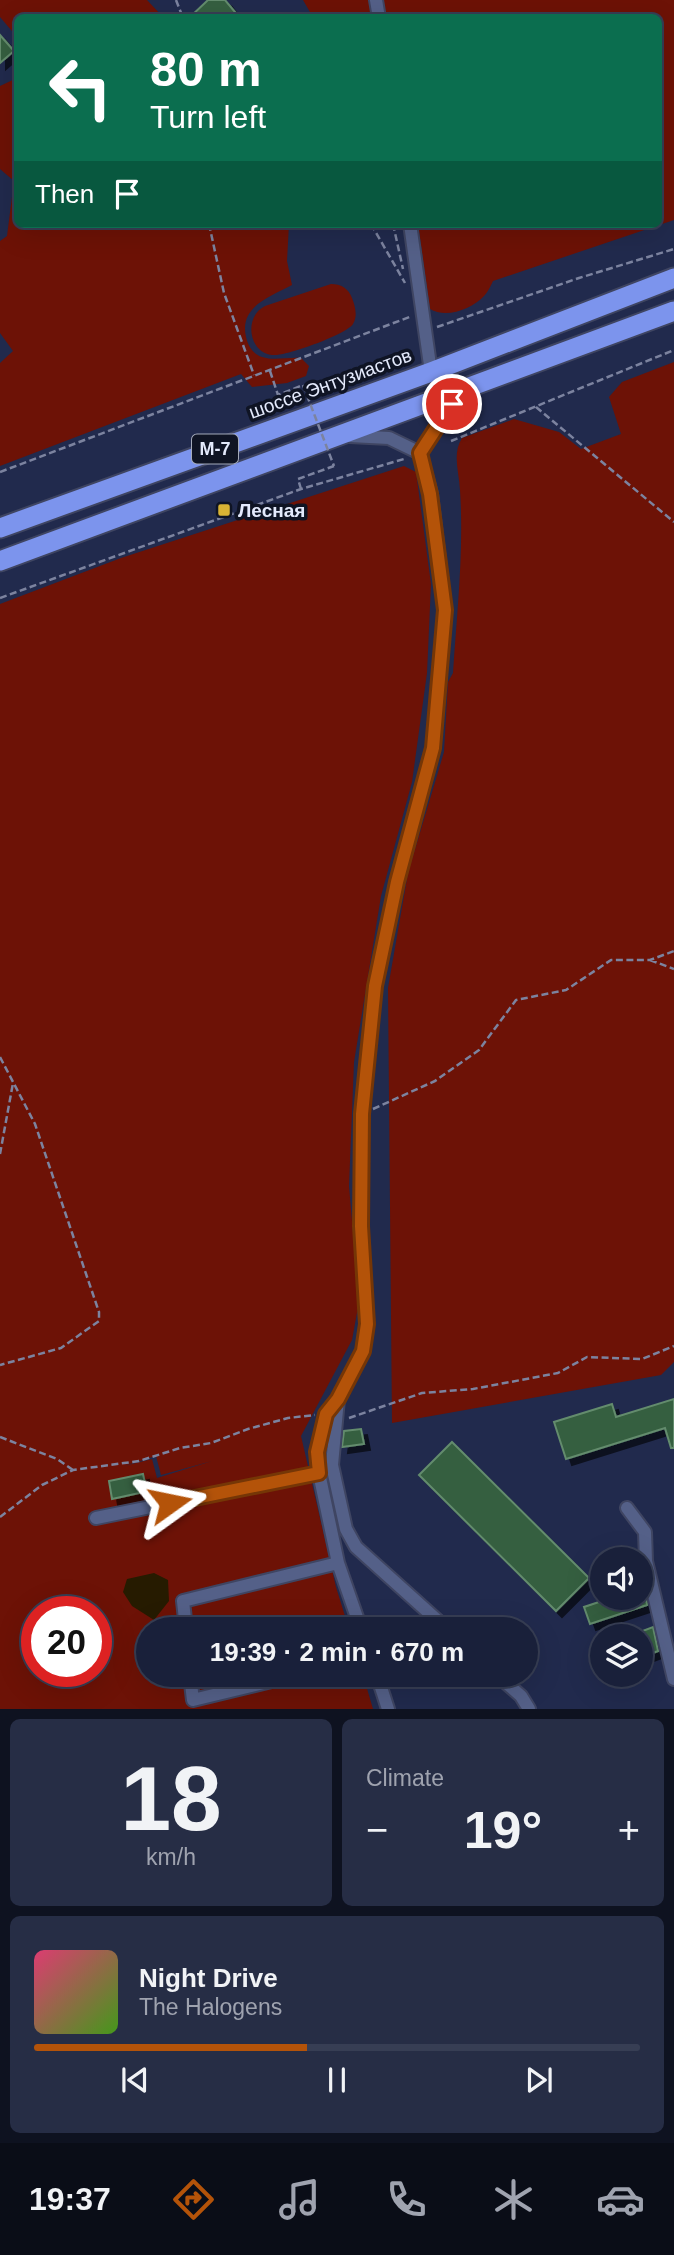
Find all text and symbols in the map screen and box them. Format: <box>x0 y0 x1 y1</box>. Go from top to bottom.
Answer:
icon: left <box>35 42 126 133</box>
text: 80 m <box>150 42 262 96</box>
text: Turn left <box>150 99 266 135</box>
icon: arrive <box>108 175 146 213</box>
text: Then <box>35 179 94 209</box>
street label: шоссе Энтузиастов <box>246 344 414 423</box>
pin <box>422 374 482 434</box>
icon: arrive <box>433 385 471 423</box>
road number: М-7 <box>192 434 238 463</box>
place label: Лесная <box>238 500 305 521</box>
marker: Лесная <box>216 502 232 518</box>
position arrow <box>133 1466 207 1540</box>
map controls <box>590 1547 653 1687</box>
button: sound <box>590 1547 653 1610</box>
speed limit sign: 20 <box>21 1596 112 1687</box>
button: layers <box>590 1624 653 1687</box>
text: 19:39 · 2 min · 670 m <box>210 1637 464 1667</box>
text: 18 <box>120 1748 222 1849</box>
text: Climate <box>366 1765 444 1791</box>
text: 19° <box>464 1801 542 1859</box>
text: − <box>366 1809 388 1851</box>
text: + <box>618 1809 640 1851</box>
text: km/h <box>146 1844 196 1870</box>
text: Night Drive <box>139 1963 278 1993</box>
text: The Halogens <box>139 1994 282 2020</box>
icon: previous <box>116 2061 154 2099</box>
icon: pause <box>318 2061 356 2099</box>
icon: next <box>520 2061 558 2099</box>
icon: directions <box>169 2175 218 2224</box>
icon: music <box>275 2175 324 2224</box>
icon: phone <box>382 2175 431 2224</box>
icon: climate <box>489 2175 538 2224</box>
icon: car <box>596 2175 645 2224</box>
text: 19:37 <box>29 2181 111 2217</box>

